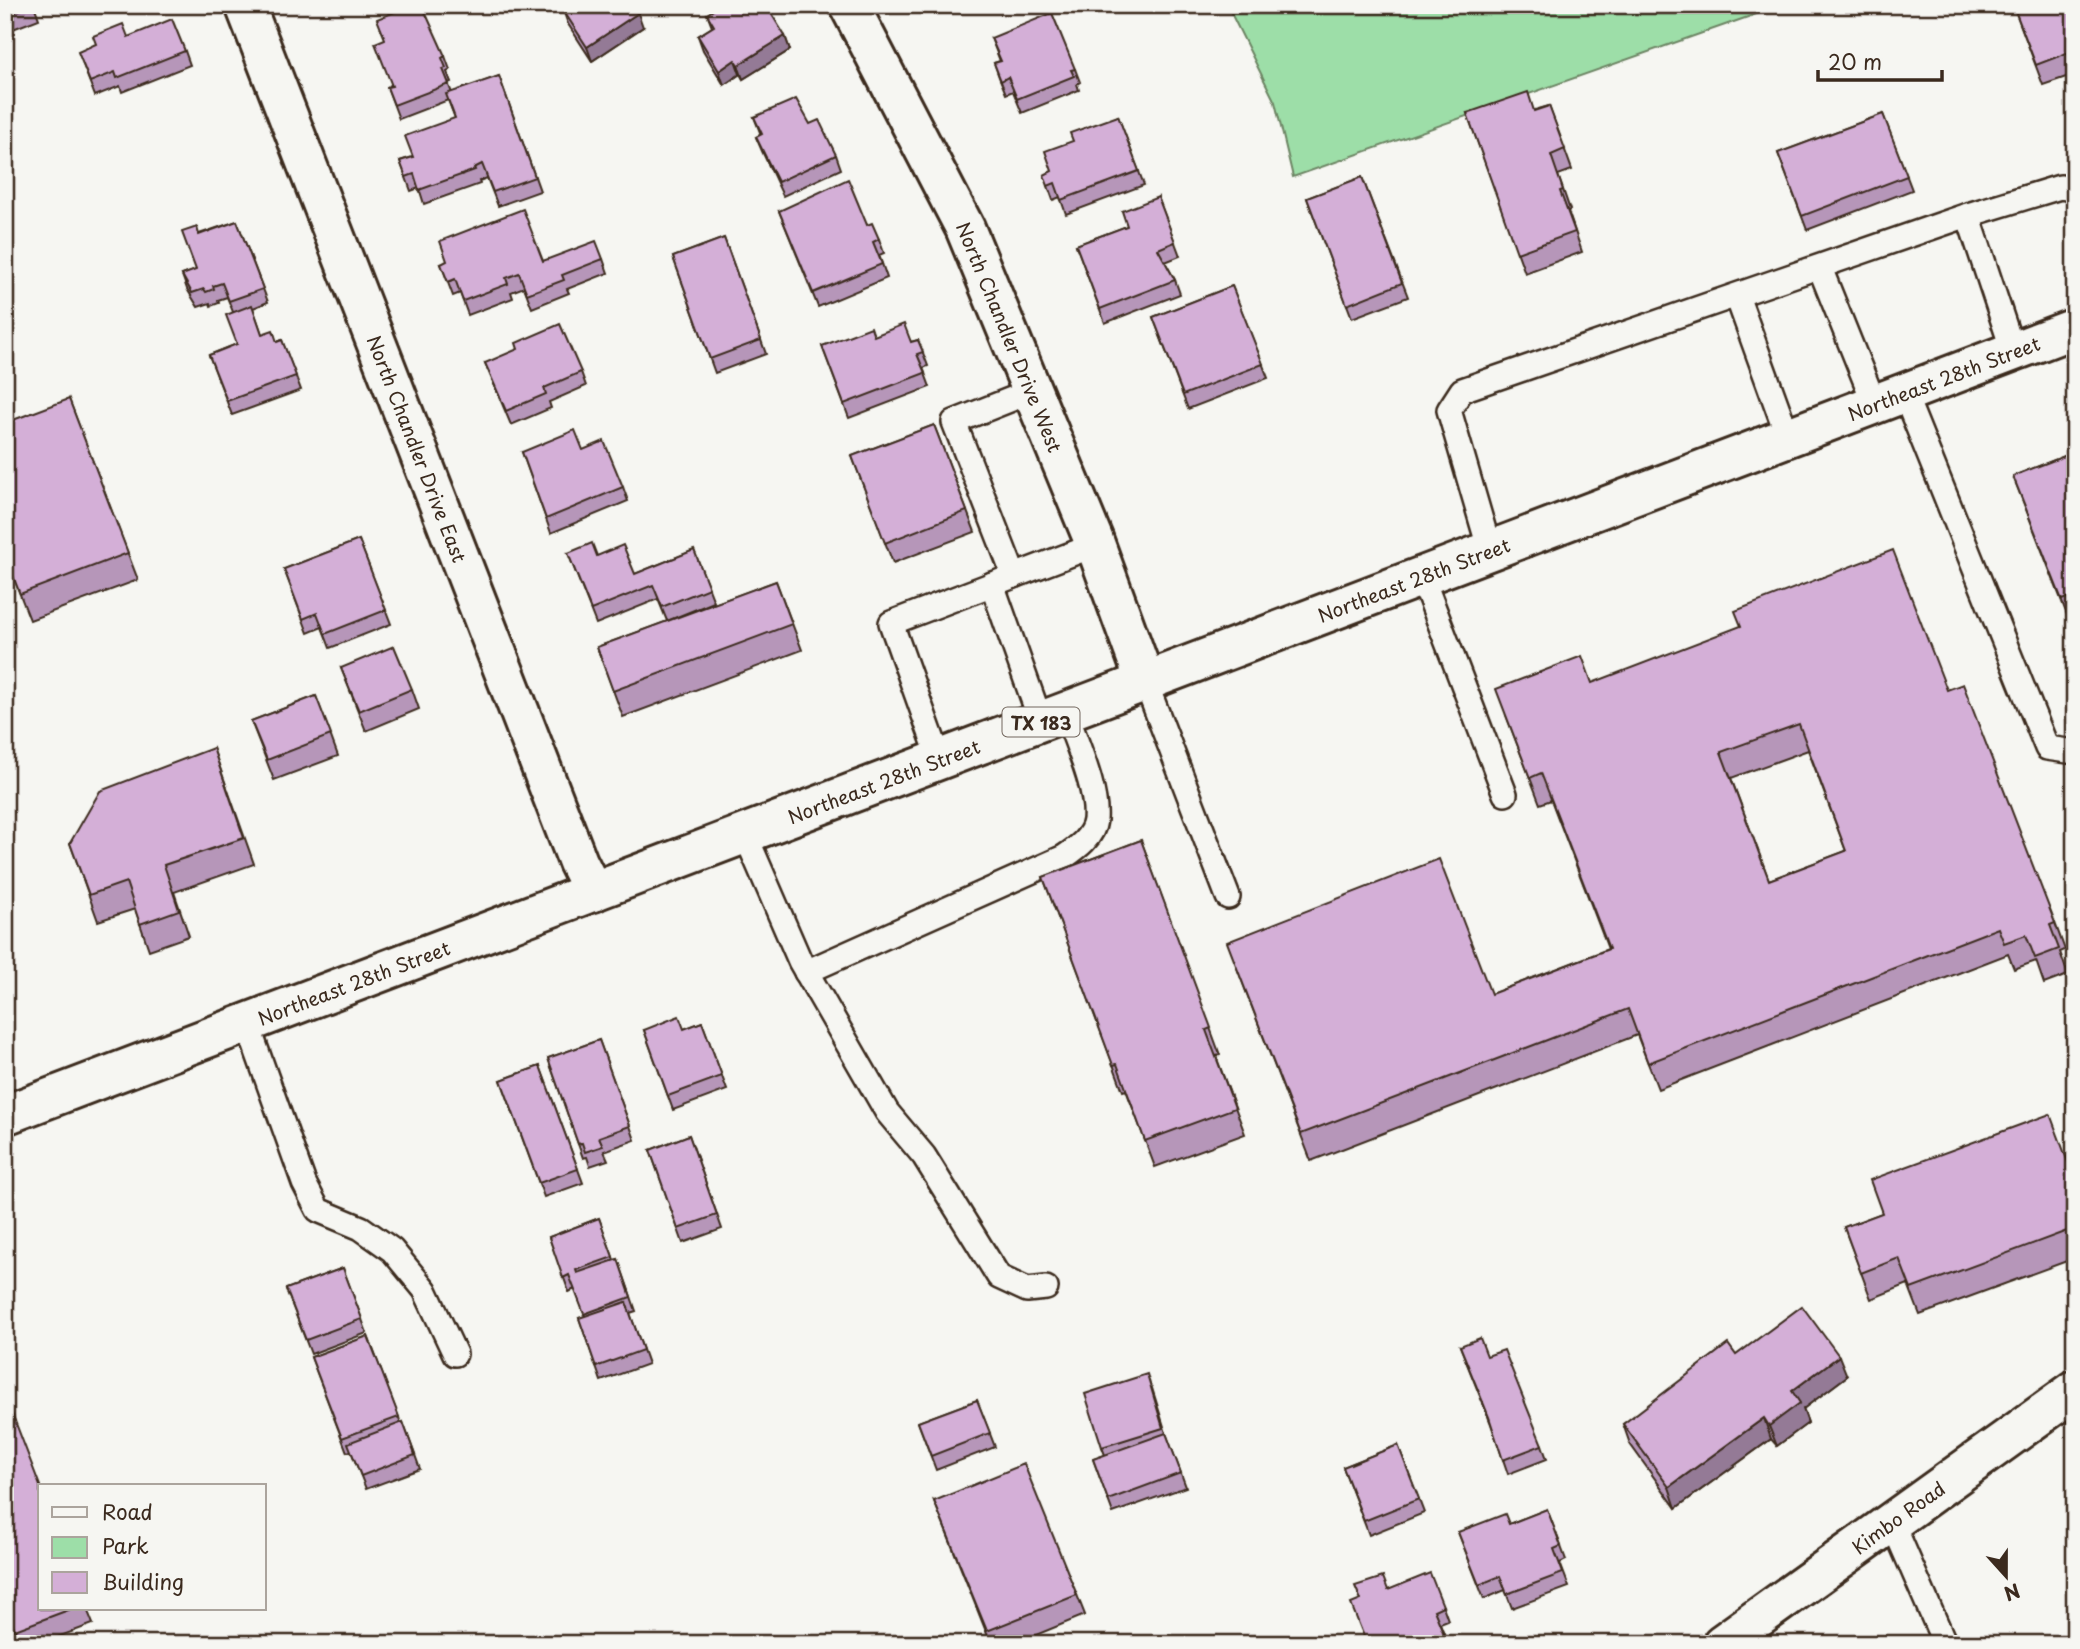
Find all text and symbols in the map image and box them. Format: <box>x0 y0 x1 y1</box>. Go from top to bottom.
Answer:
scale bar <box>1818 38 1942 82</box>
text: 20 m <box>1828 45 1882 77</box>
street label: North Chandler Drive West <box>950 217 1070 457</box>
street label: Northeast 28th Street <box>1843 329 2044 427</box>
street label: North Chandler Drive East <box>361 331 474 567</box>
street label: Northeast 28th Street <box>1313 530 1514 629</box>
road number: TX 183 <box>1002 708 1080 736</box>
street label: Northeast 28th Street <box>783 732 984 830</box>
street label: Northeast 28th Street <box>253 933 454 1032</box>
street label: Kimbo Road <box>1846 1474 1950 1560</box>
legend <box>38 1484 266 1610</box>
text: Road <box>102 1495 153 1527</box>
text: Park <box>102 1529 149 1561</box>
north arrow <box>1972 1540 2042 1610</box>
text: Building <box>102 1565 184 1597</box>
text: N <box>2000 1577 2024 1609</box>

